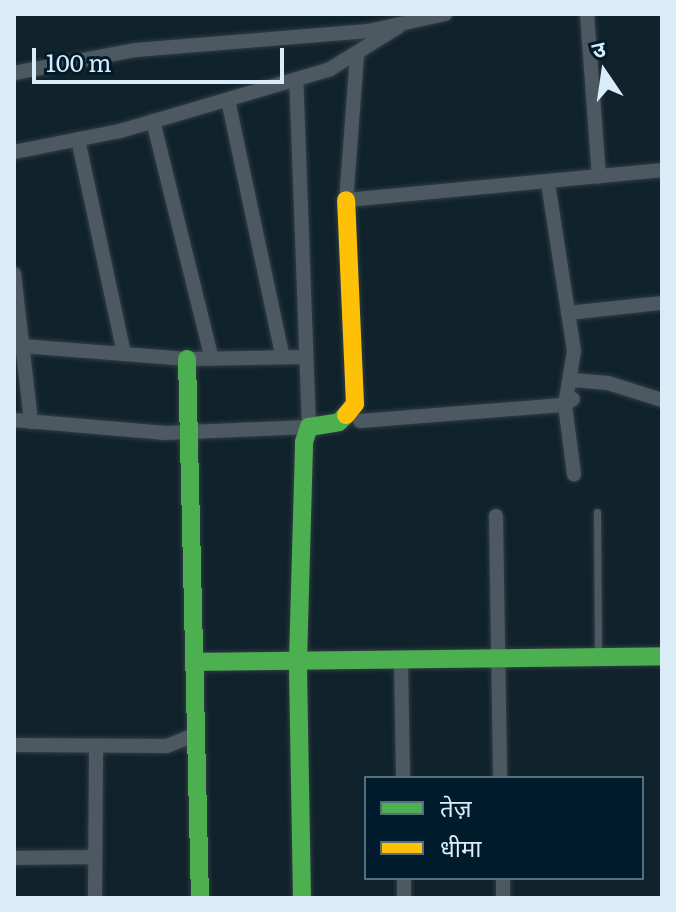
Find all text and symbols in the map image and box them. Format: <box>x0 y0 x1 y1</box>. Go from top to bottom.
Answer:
text: उ <box>589 31 608 66</box>
scale bar <box>36 32 288 82</box>
north arrow <box>564 32 644 112</box>
text: 100 m <box>46 44 112 79</box>
legend <box>364 776 644 880</box>
text: तेज़ <box>440 789 472 824</box>
text: धीमा <box>440 829 482 864</box>

